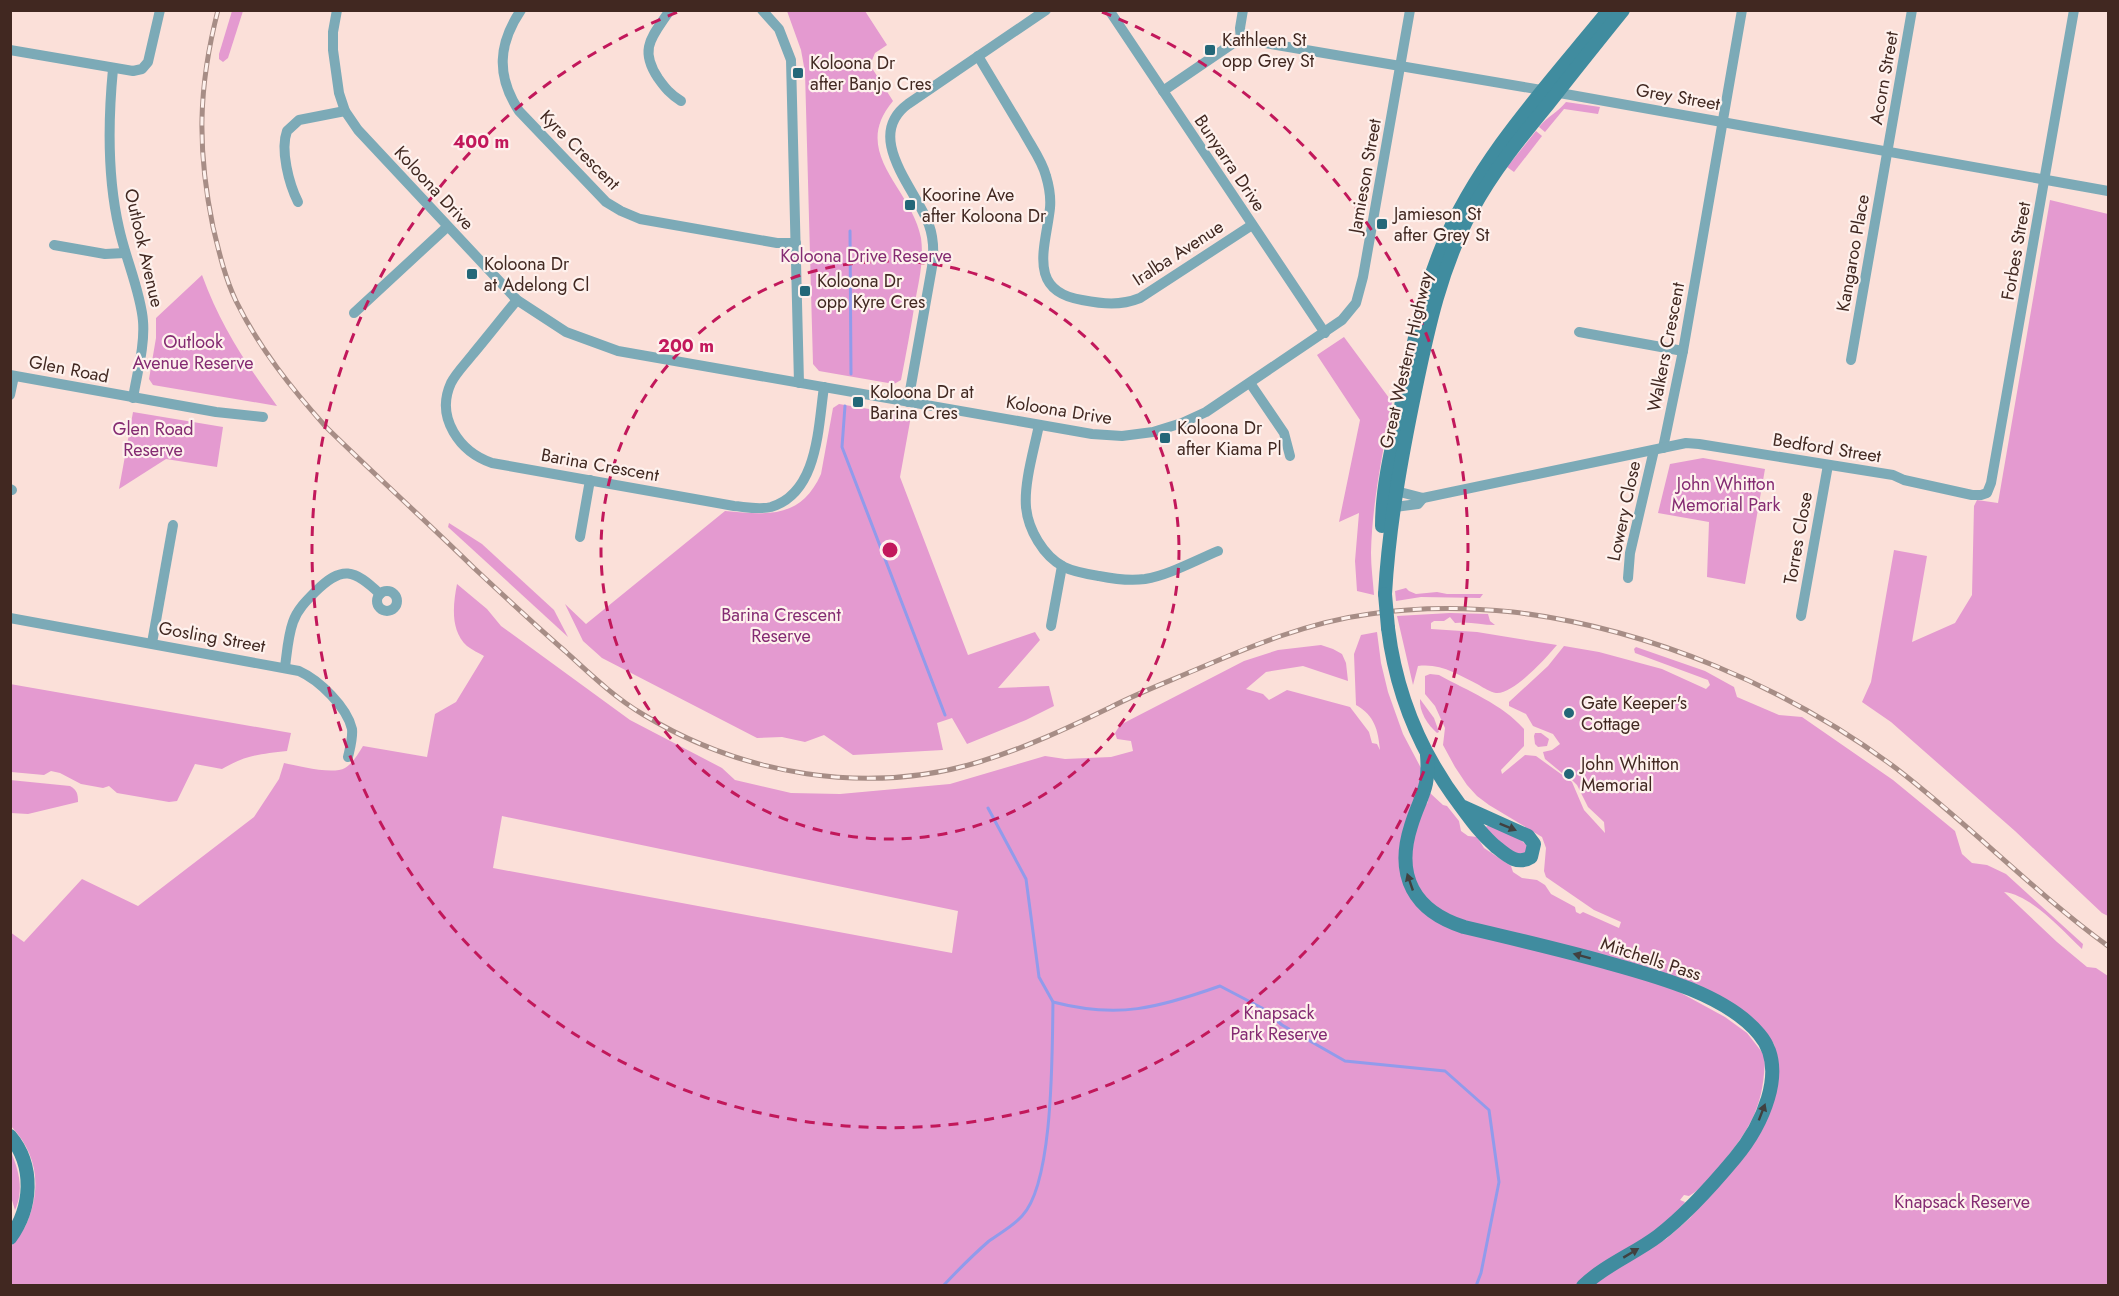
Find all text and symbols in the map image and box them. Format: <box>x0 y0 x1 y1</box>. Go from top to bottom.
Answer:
place label: Kathleen St opp Grey St <box>1222 27 1315 74</box>
street label: Acorn Street <box>1863 29 1905 127</box>
marker: Kathleen St opp Grey St <box>1203 43 1217 57</box>
place label: Koloona Dr after Banjo Cres <box>810 50 932 97</box>
marker: Koloona Dr after Banjo Cres <box>791 66 805 80</box>
street label: Grey Street <box>1634 77 1723 117</box>
street label: Kyre Crescent <box>534 104 626 196</box>
street label: Bunyarra Drive <box>1188 109 1272 217</box>
street label: Jamieson Street <box>1342 116 1388 237</box>
text: 400 m <box>453 129 509 155</box>
street label: Koloona Drive <box>388 140 480 236</box>
place label: Koorine Ave after Koloona Dr <box>922 182 1047 229</box>
street label: Outlook Avenue <box>118 186 170 310</box>
street label: Kangaroo Place <box>1830 192 1876 314</box>
marker: Koorine Ave after Koloona Dr <box>903 198 917 212</box>
street label: Forbes Street <box>1995 199 2038 302</box>
place label: Jamieson St after Grey St <box>1392 201 1490 248</box>
street label: Iralba Avenue <box>1127 214 1229 292</box>
marker: Jamieson St after Grey St <box>1375 217 1389 231</box>
park label: Koloona Drive Reserve <box>780 243 952 269</box>
place label: Koloona Dr at Adelong Cl <box>484 251 589 298</box>
marker: Koloona Dr at Adelong Cl <box>465 267 479 281</box>
place label: Koloona Dr opp Kyre Cres <box>817 268 925 315</box>
street label: Great Western Highway <box>1373 269 1439 451</box>
street label: Walkers Crescent <box>1641 280 1691 414</box>
marker: Koloona Dr opp Kyre Cres <box>798 284 812 298</box>
park label: Outlook Avenue Reserve <box>133 329 253 376</box>
text: 200 m <box>658 333 714 359</box>
street label: Glen Road <box>27 349 111 389</box>
place label: Koloona Dr at Barina Cres <box>870 379 974 426</box>
street label: Koloona Drive <box>1004 389 1114 431</box>
marker: Koloona Dr at Barina Cres <box>851 395 865 409</box>
place label: Koloona Dr after Kiama Pl <box>1177 415 1282 462</box>
park label: Glen Road Reserve <box>112 416 194 463</box>
street label: Bedford Street <box>1771 427 1884 469</box>
marker: Koloona Dr after Kiama Pl <box>1158 431 1172 445</box>
street label: Barina Crescent <box>539 442 662 488</box>
street label: Lowery Close <box>1601 459 1647 563</box>
park label: John Whitton Memorial Park <box>1672 471 1780 518</box>
street label: Torres Close <box>1777 490 1819 586</box>
centre of rings <box>880 540 900 560</box>
park label: Barina Crescent Reserve <box>721 602 841 649</box>
street label: Gosling Street <box>157 615 268 659</box>
place label: Gate Keeper's Cottage <box>1581 690 1687 737</box>
marker: Gate Keeper's Cottage <box>1562 706 1576 720</box>
place label: John Whitton Memorial <box>1579 751 1679 798</box>
marker: John Whitton Memorial <box>1562 767 1576 781</box>
one-way arrow <box>1499 822 1517 832</box>
one-way arrow <box>1404 873 1414 891</box>
street label: Mitchells Pass <box>1597 931 1705 987</box>
one-way arrow <box>1573 951 1591 960</box>
park label: Knapsack Park Reserve <box>1231 1000 1327 1047</box>
one-way arrow <box>1758 1103 1768 1121</box>
park label: Knapsack Reserve <box>1894 1189 2030 1215</box>
one-way arrow <box>1623 1247 1639 1258</box>

